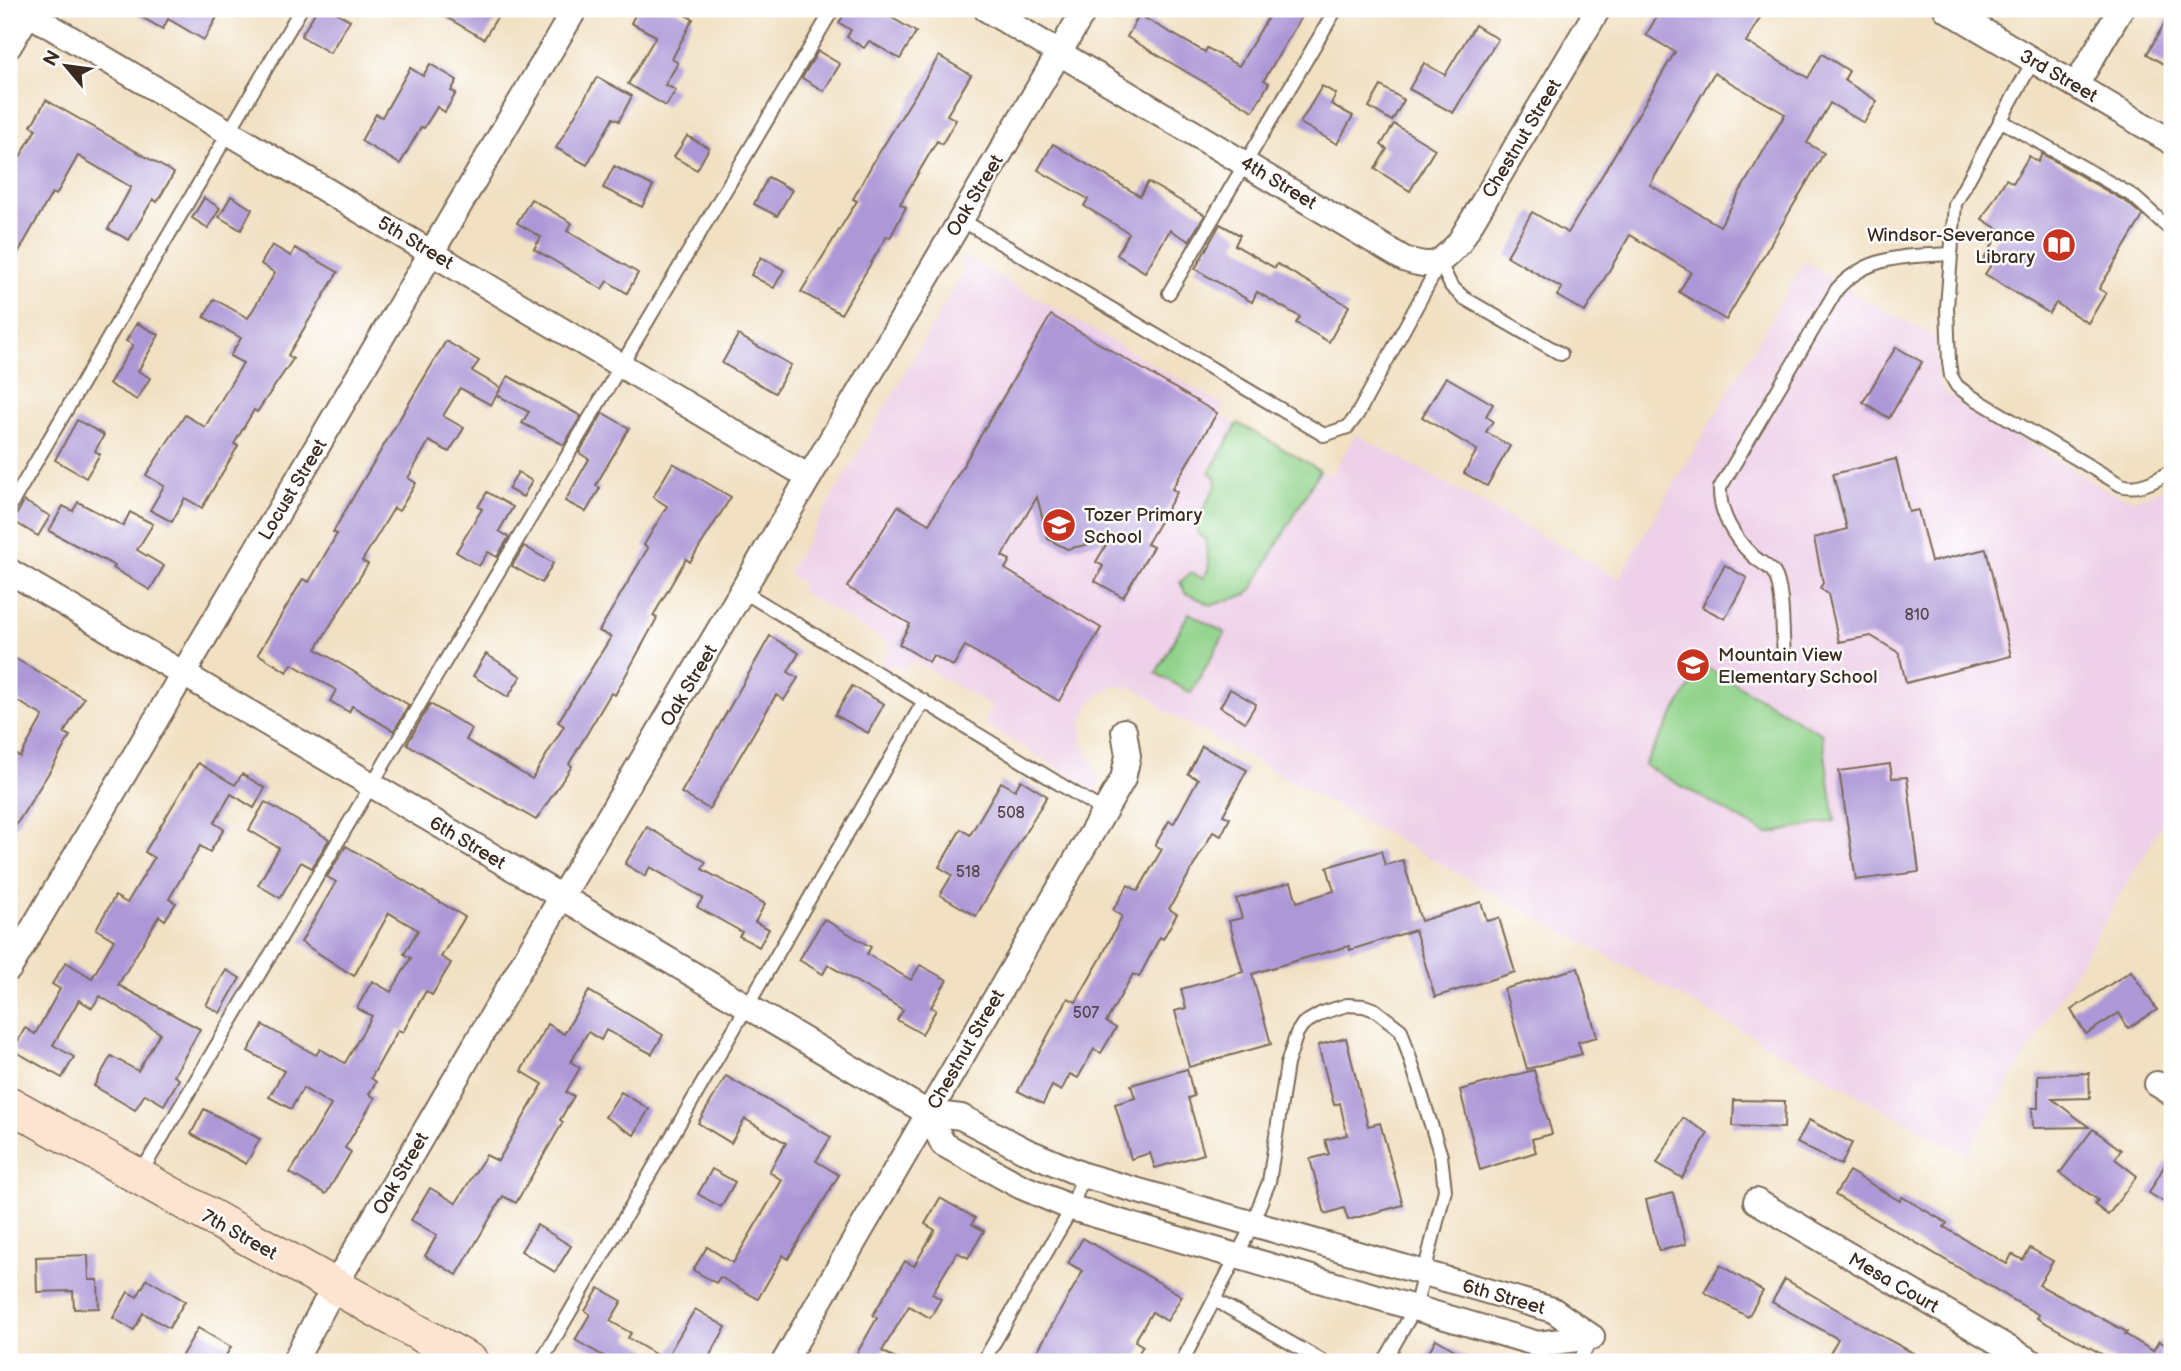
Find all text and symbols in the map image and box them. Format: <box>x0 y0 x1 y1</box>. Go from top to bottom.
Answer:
north arrow <box>32 32 102 102</box>
street label: 3rd Street <box>2015 45 2101 108</box>
text: N <box>39 47 66 70</box>
street label: Chestnut Street <box>1478 75 1567 202</box>
street label: Oak Street <box>942 151 1009 241</box>
street label: 4th Street <box>1236 152 1321 215</box>
street label: 5th Street <box>373 212 457 275</box>
place label: Windsor-Severance Library <box>1867 224 2035 269</box>
library icon: Windsor-Severance Library <box>2040 226 2078 264</box>
street label: Locust Street <box>254 435 333 545</box>
place label: Tozer Primary School <box>1084 504 1203 549</box>
school or university icon: Tozer Primary School <box>1040 506 1078 544</box>
house number: 810 <box>1905 606 1929 625</box>
street label: Oak Street <box>656 641 723 731</box>
place label: Mountain View Elementary School <box>1718 644 1877 689</box>
school or university icon: Mountain View Elementary School <box>1674 646 1712 684</box>
house number: 508 <box>997 804 1025 823</box>
street label: 6th Street <box>425 812 510 875</box>
house number: 518 <box>956 863 980 882</box>
street label: Chestnut Street <box>923 986 1010 1114</box>
house number: 507 <box>1073 1004 1099 1023</box>
street label: Oak Street <box>369 1128 434 1219</box>
street label: 7th Street <box>198 1205 281 1265</box>
street label: Mesa Court <box>1844 1248 1943 1318</box>
street label: 6th Street <box>1460 1275 1548 1320</box>

